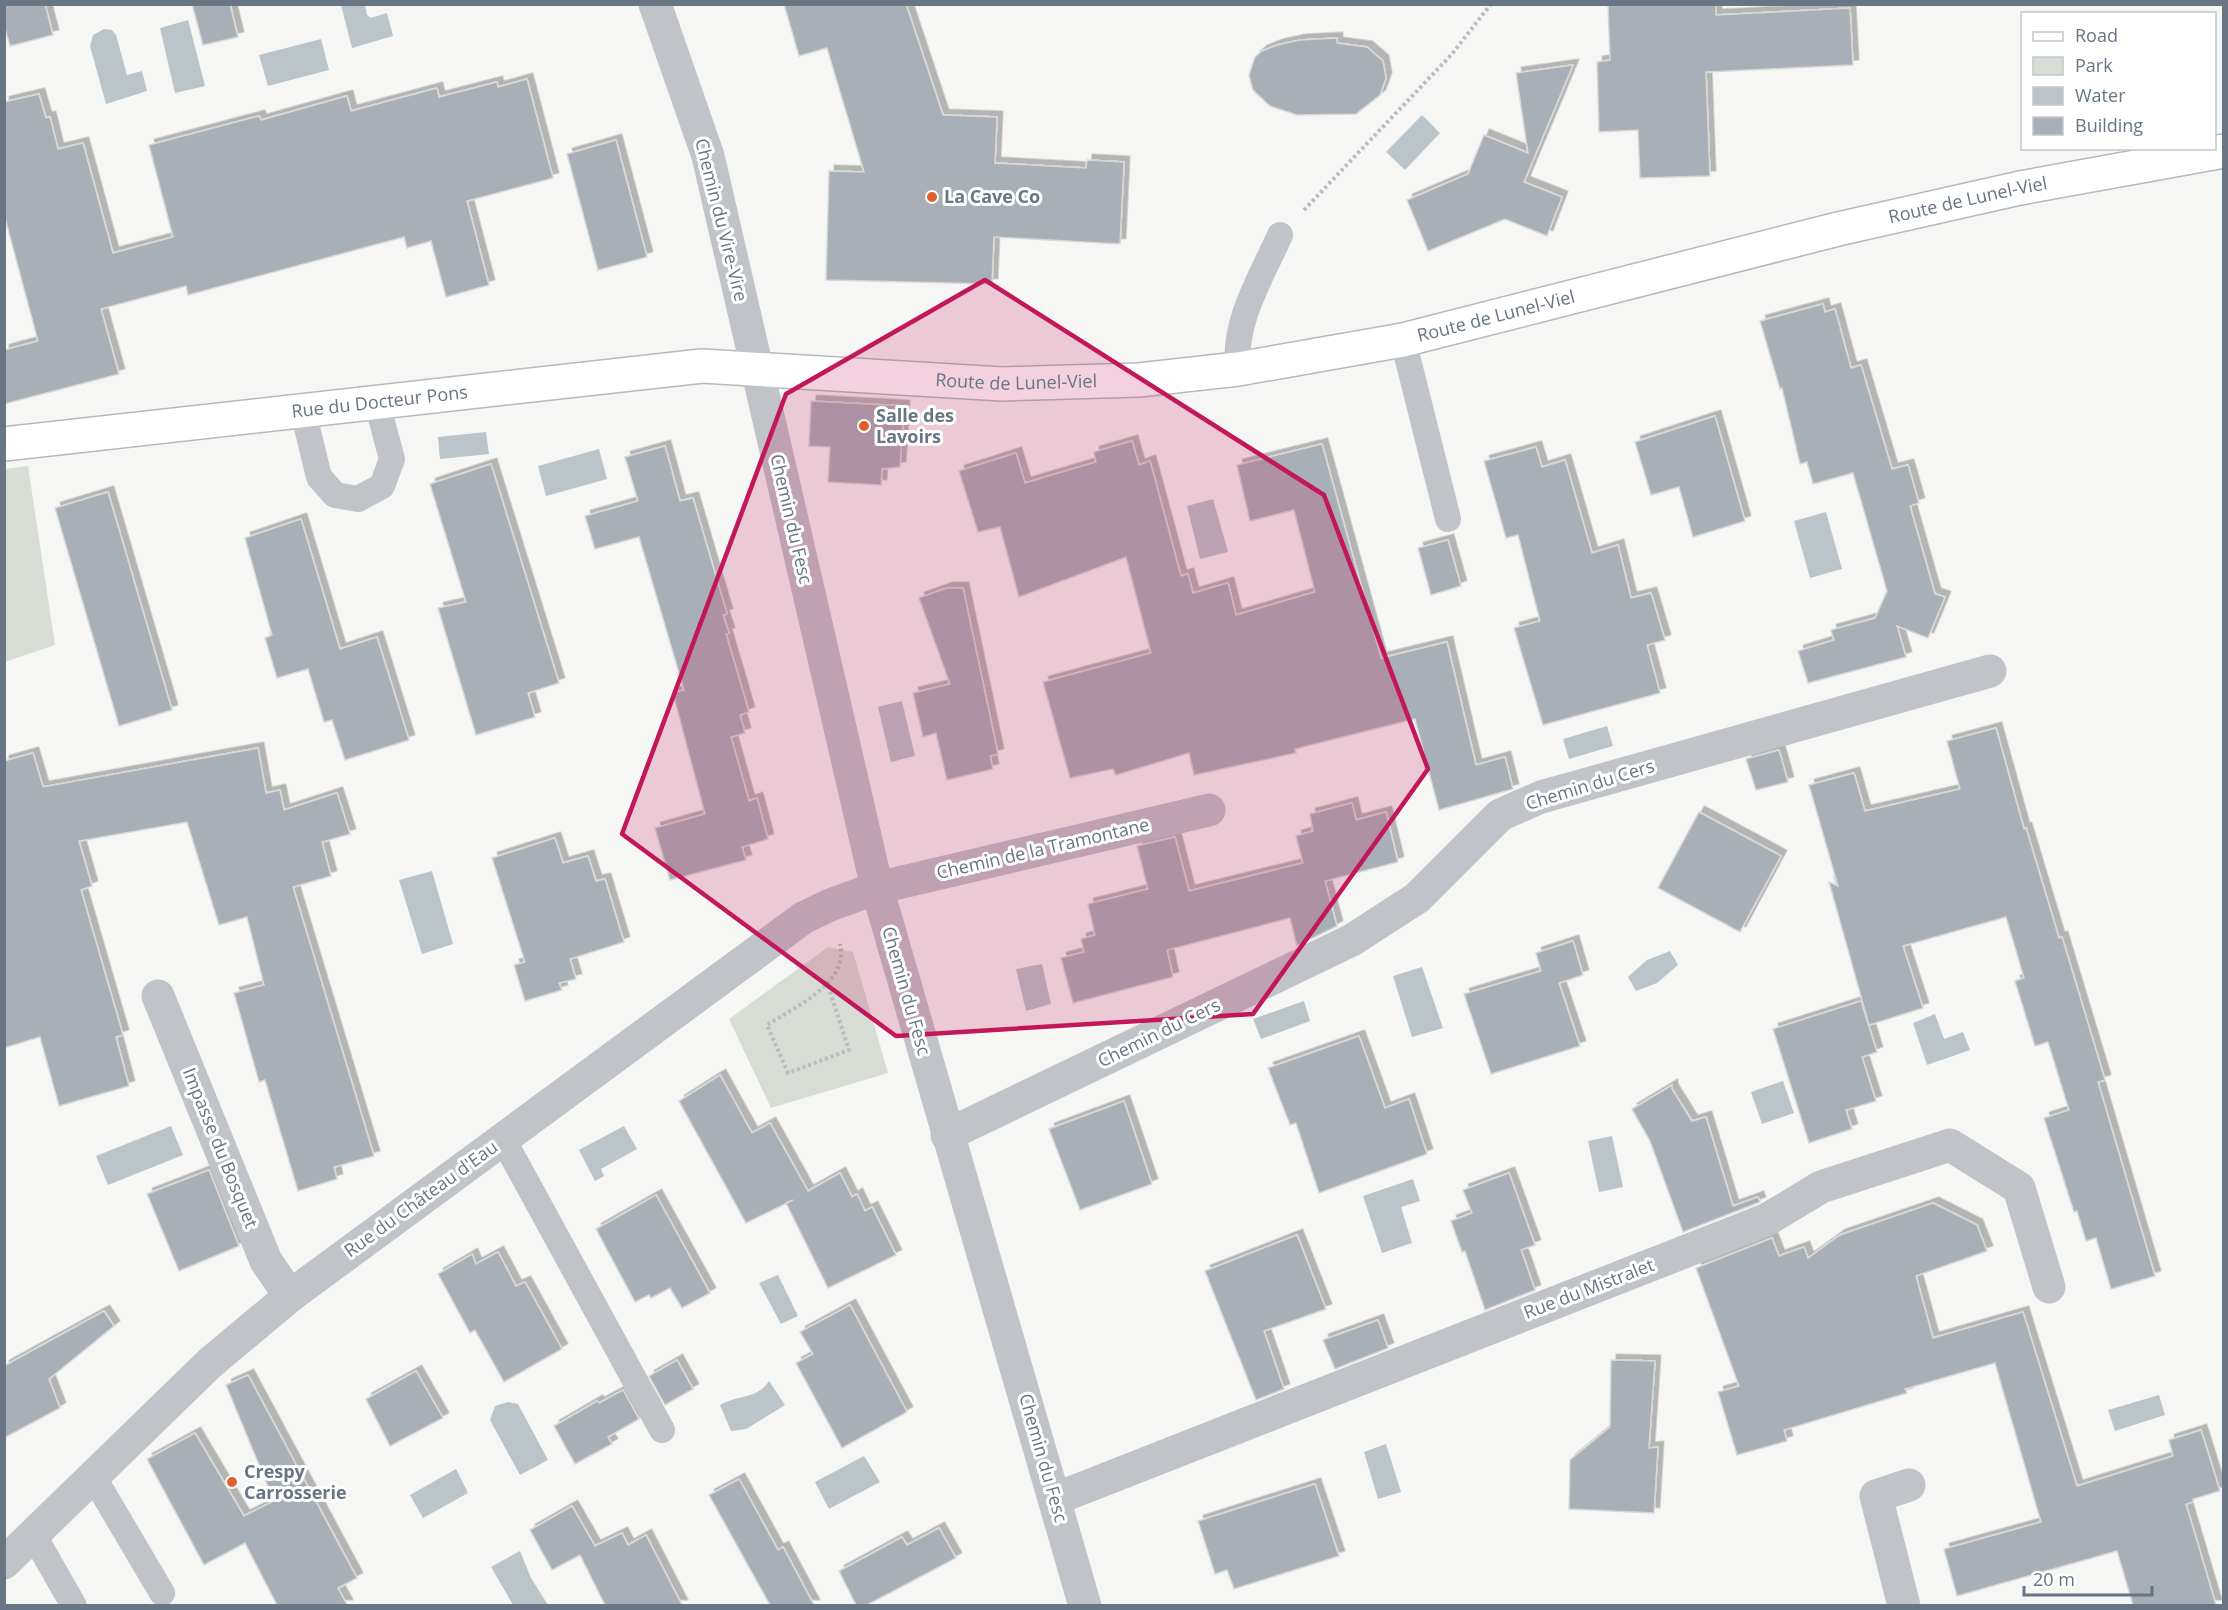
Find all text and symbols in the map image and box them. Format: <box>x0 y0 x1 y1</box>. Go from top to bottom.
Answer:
legend <box>2021 12 2216 150</box>
text: Road <box>2075 23 2118 47</box>
text: Park <box>2075 53 2113 77</box>
text: Water <box>2075 83 2126 107</box>
text: Building <box>2075 113 2143 137</box>
street label: Chemin du Vire-Vire <box>690 136 754 304</box>
street label: Route de Lunel-Viel <box>1886 170 2049 228</box>
place label: La Cave Co <box>944 184 1040 208</box>
marker: La Cave Co <box>925 190 939 204</box>
street label: Route de Lunel-Viel <box>1414 284 1577 347</box>
street label: Route de Lunel-Viel <box>935 367 1097 395</box>
street label: Rue du Docteur Pons <box>290 379 469 423</box>
place label: Salle des Lavoirs <box>876 403 954 448</box>
marker: Salle des Lavoirs <box>857 419 871 433</box>
street label: Chemin du Fesc <box>765 451 819 587</box>
street label: Chemin du Cers <box>1522 753 1657 815</box>
street label: Chemin de la Tramontane <box>934 812 1152 884</box>
street label: Chemin du Fesc <box>877 924 937 1058</box>
street label: Chemin du Cers <box>1093 992 1224 1072</box>
street label: Impasse du Bosquet <box>178 1064 264 1231</box>
street label: Rue du Château d'Eau <box>339 1134 502 1262</box>
street label: Rue du Mistralet <box>1520 1252 1657 1324</box>
street label: Chemin du Fesc <box>1014 1391 1074 1525</box>
place label: Crespy Carrosserie <box>244 1459 347 1504</box>
marker: Crespy Carrosserie <box>225 1475 239 1489</box>
scale bar <box>2024 1559 2152 1597</box>
text: 20 m <box>2033 1567 2075 1591</box>

